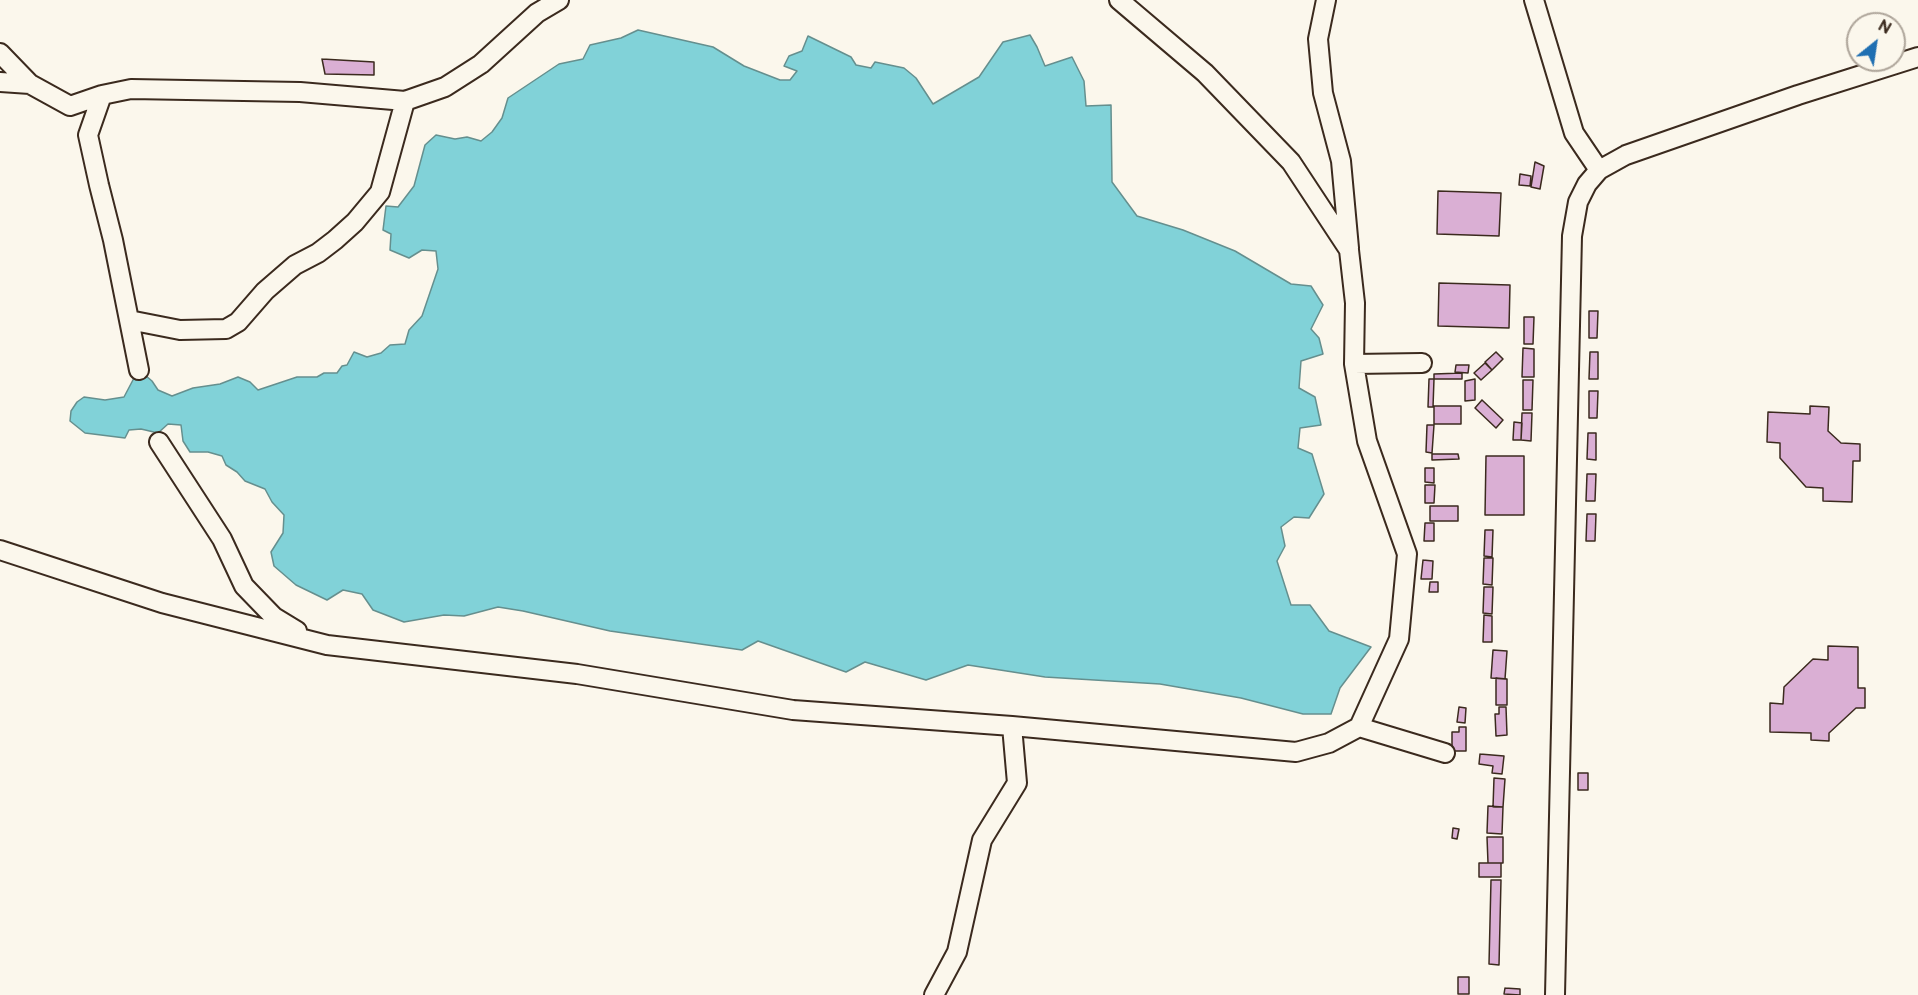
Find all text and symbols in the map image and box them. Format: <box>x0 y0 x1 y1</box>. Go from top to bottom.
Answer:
north arrow <box>1846 12 1906 72</box>
text: N <box>1874 16 1894 39</box>

